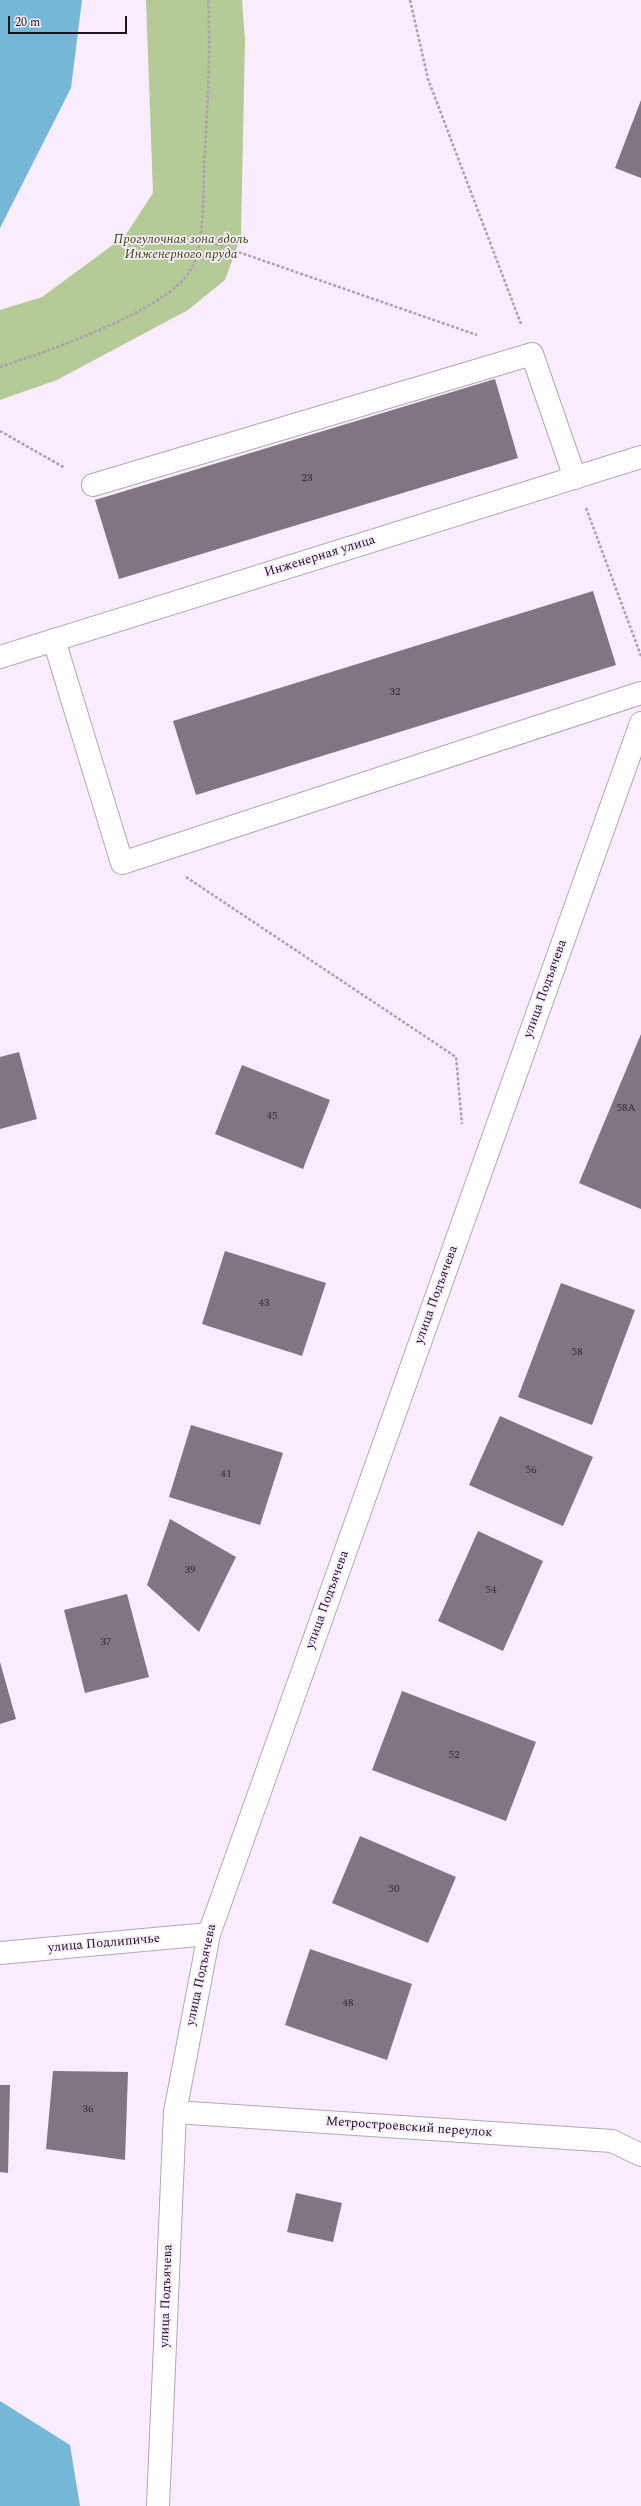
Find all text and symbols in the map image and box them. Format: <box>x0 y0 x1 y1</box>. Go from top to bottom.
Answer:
scale bar <box>10 8 129 34</box>
text: 20 m <box>15 13 40 32</box>
park label: Прогулочная зона вдоль Инженерного пруда <box>113 232 249 263</box>
house number: 23 <box>302 472 312 486</box>
street label: Инженерная улица <box>263 533 377 581</box>
house number: 32 <box>390 686 400 700</box>
street label: улица Подъячева <box>521 938 571 1040</box>
house number: 58А <box>616 1102 636 1116</box>
house number: 45 <box>267 1110 277 1124</box>
street label: улица Подъячева <box>412 1244 462 1346</box>
house number: 43 <box>259 1297 269 1311</box>
house number: 58 <box>572 1346 582 1360</box>
house number: 56 <box>526 1464 536 1478</box>
house number: 41 <box>221 1468 231 1482</box>
street label: улица Подъячева <box>303 1549 353 1651</box>
house number: 39 <box>185 1564 195 1578</box>
house number: 54 <box>486 1584 496 1598</box>
house number: 37 <box>101 1636 111 1650</box>
house number: 52 <box>449 1749 459 1763</box>
house number: 50 <box>389 1883 399 1897</box>
street label: улица Подъячева <box>184 1923 220 2027</box>
street label: улица Подлипичье <box>47 1931 161 1957</box>
house number: 48 <box>343 1997 353 2011</box>
house number: 36 <box>83 2103 93 2117</box>
street label: Метростроевский переулок <box>325 2114 493 2142</box>
street label: улица Подъячева <box>157 2244 177 2348</box>

